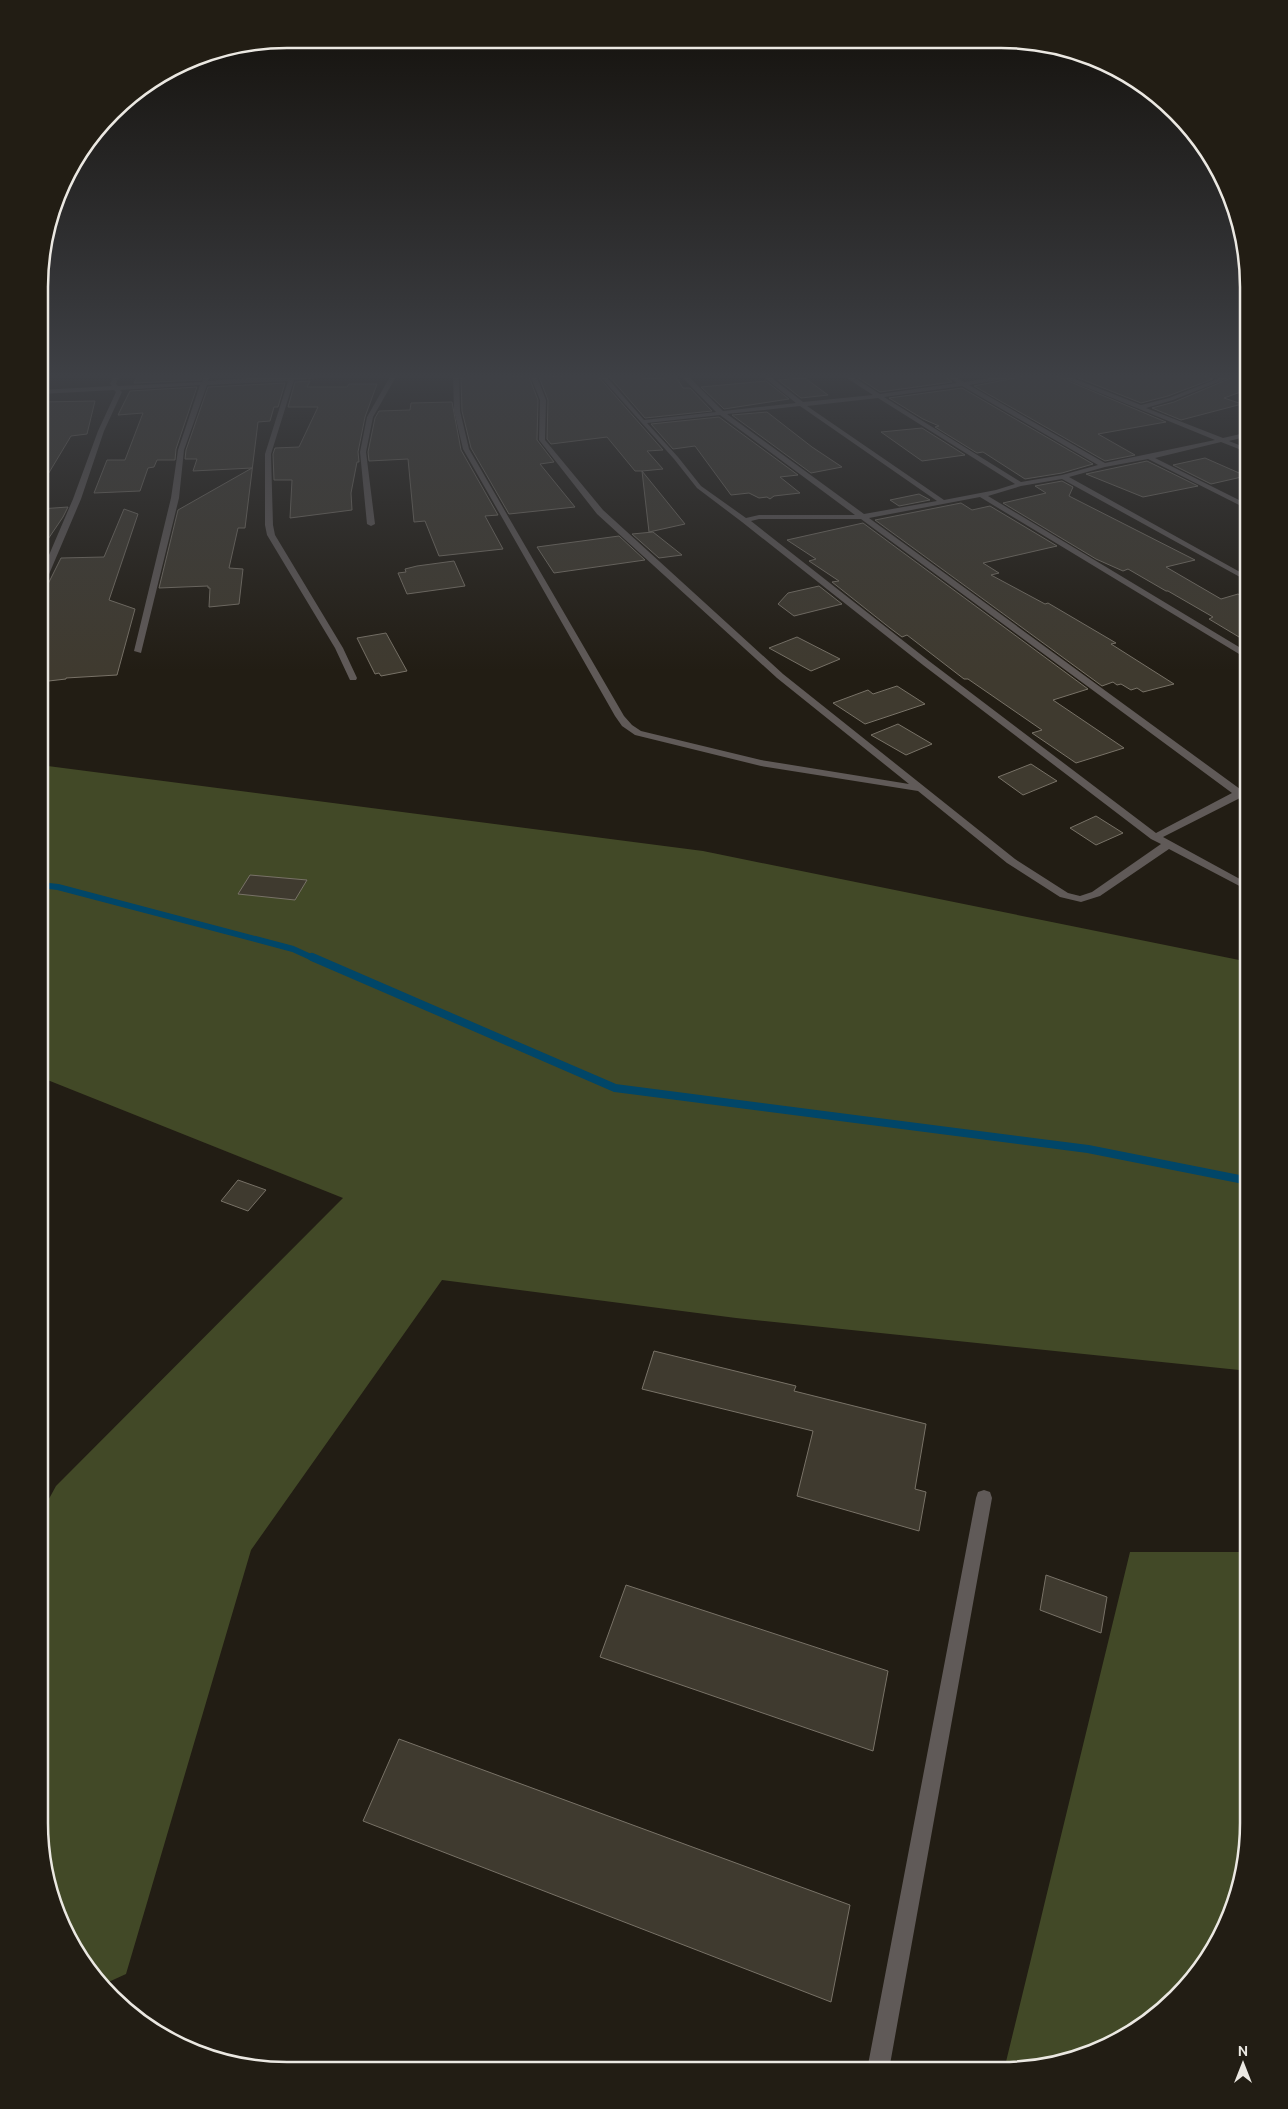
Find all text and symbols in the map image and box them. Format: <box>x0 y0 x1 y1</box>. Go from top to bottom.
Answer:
north arrow <box>1218 2039 1268 2089</box>
text: N <box>1238 2043 1248 2059</box>

